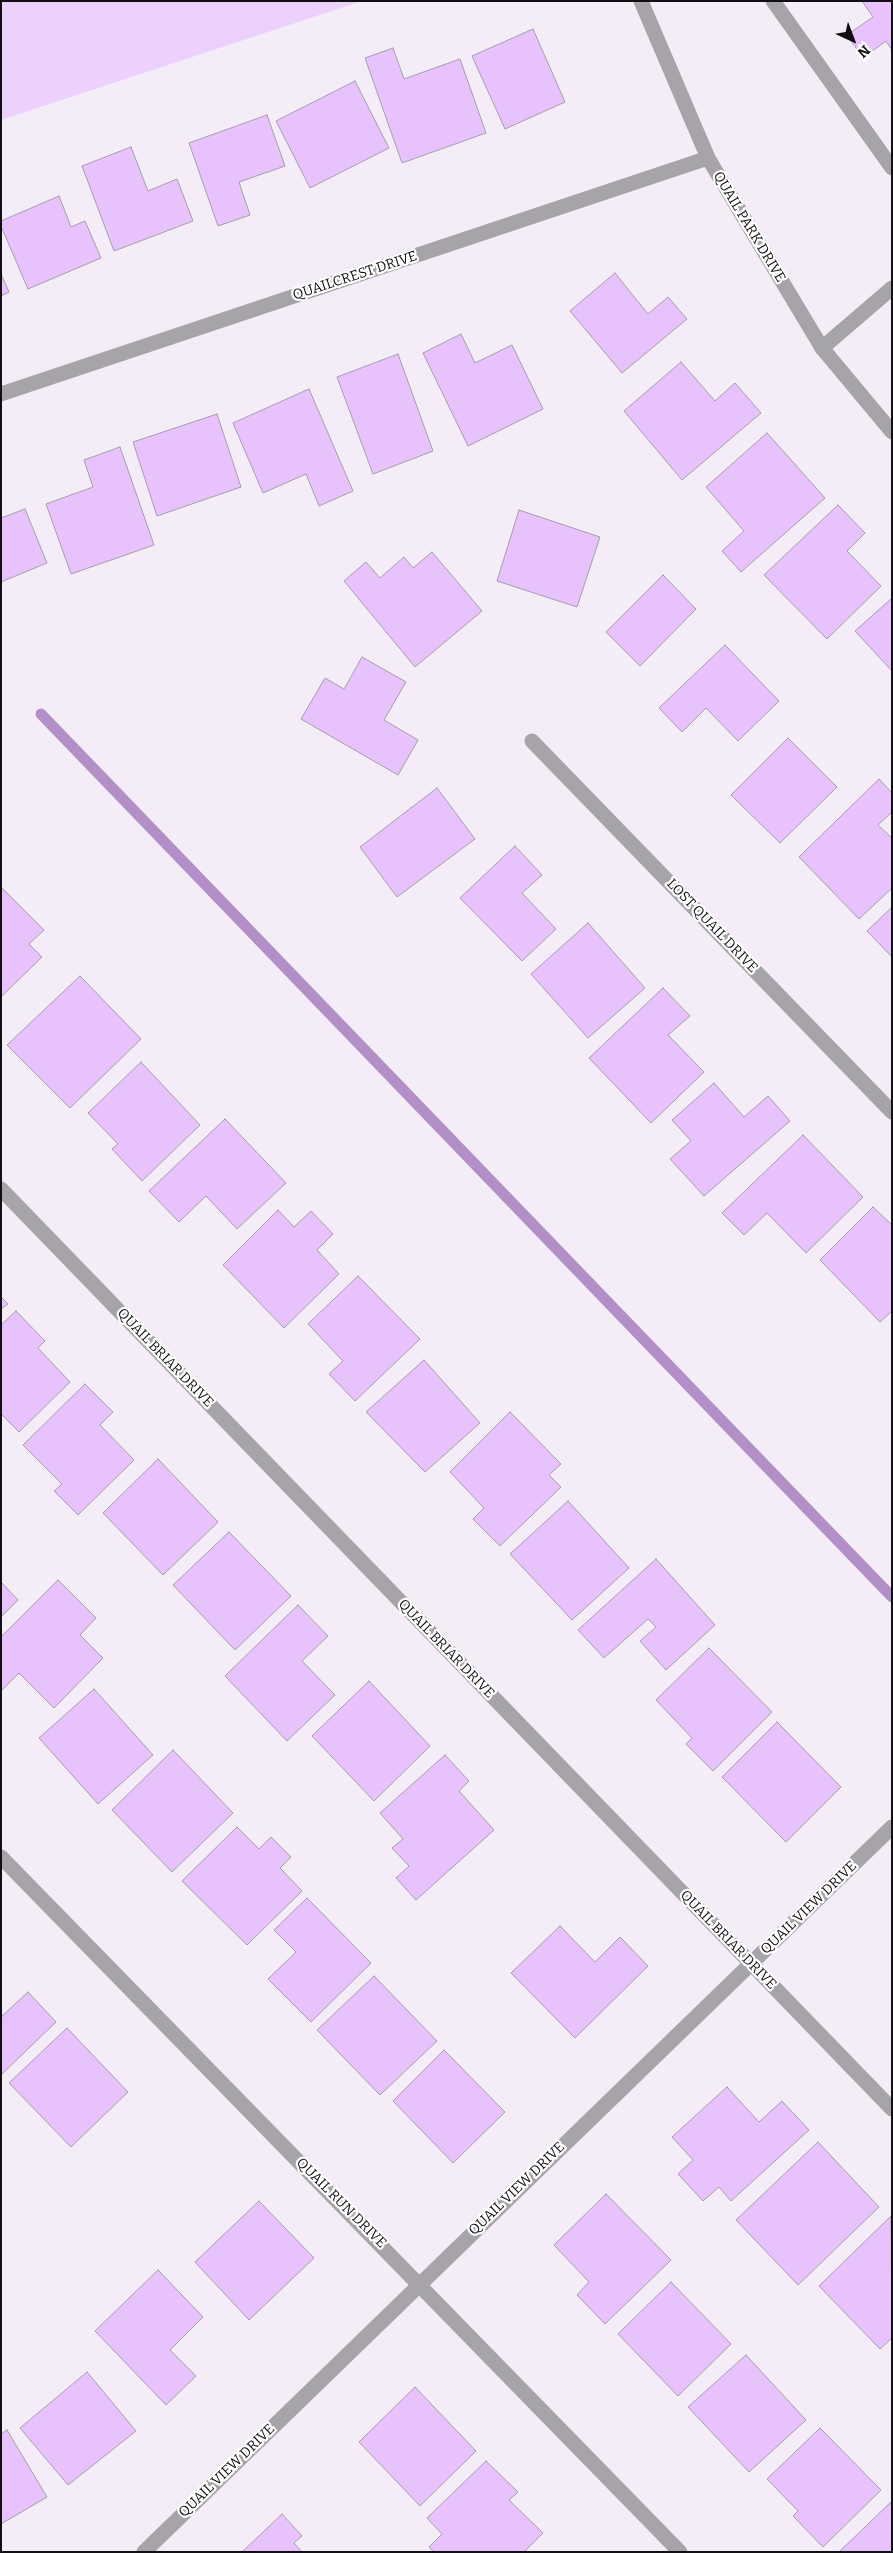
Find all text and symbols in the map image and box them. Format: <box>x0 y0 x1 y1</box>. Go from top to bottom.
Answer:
north arrow <box>828 15 878 65</box>
text: N <box>854 41 873 61</box>
street label: QUAIL PARK DRIVE <box>709 169 789 285</box>
street label: QUAILCREST DRIVE <box>291 248 419 304</box>
street label: LOST QUAIL DRIVE <box>663 876 761 976</box>
street label: QUAIL BRIAR DRIVE <box>113 1305 217 1411</box>
street label: QUAIL BRIAR DRIVE <box>394 1596 498 1702</box>
street label: QUAIL VIEW DRIVE <box>758 1858 860 1958</box>
street label: QUAIL BRIAR DRIVE <box>676 1887 780 1993</box>
street label: QUAIL VIEW DRIVE <box>466 2139 568 2239</box>
street label: QUAIL RUN DRIVE <box>293 2155 389 2251</box>
street label: QUAIL VIEW DRIVE <box>176 2421 278 2521</box>

